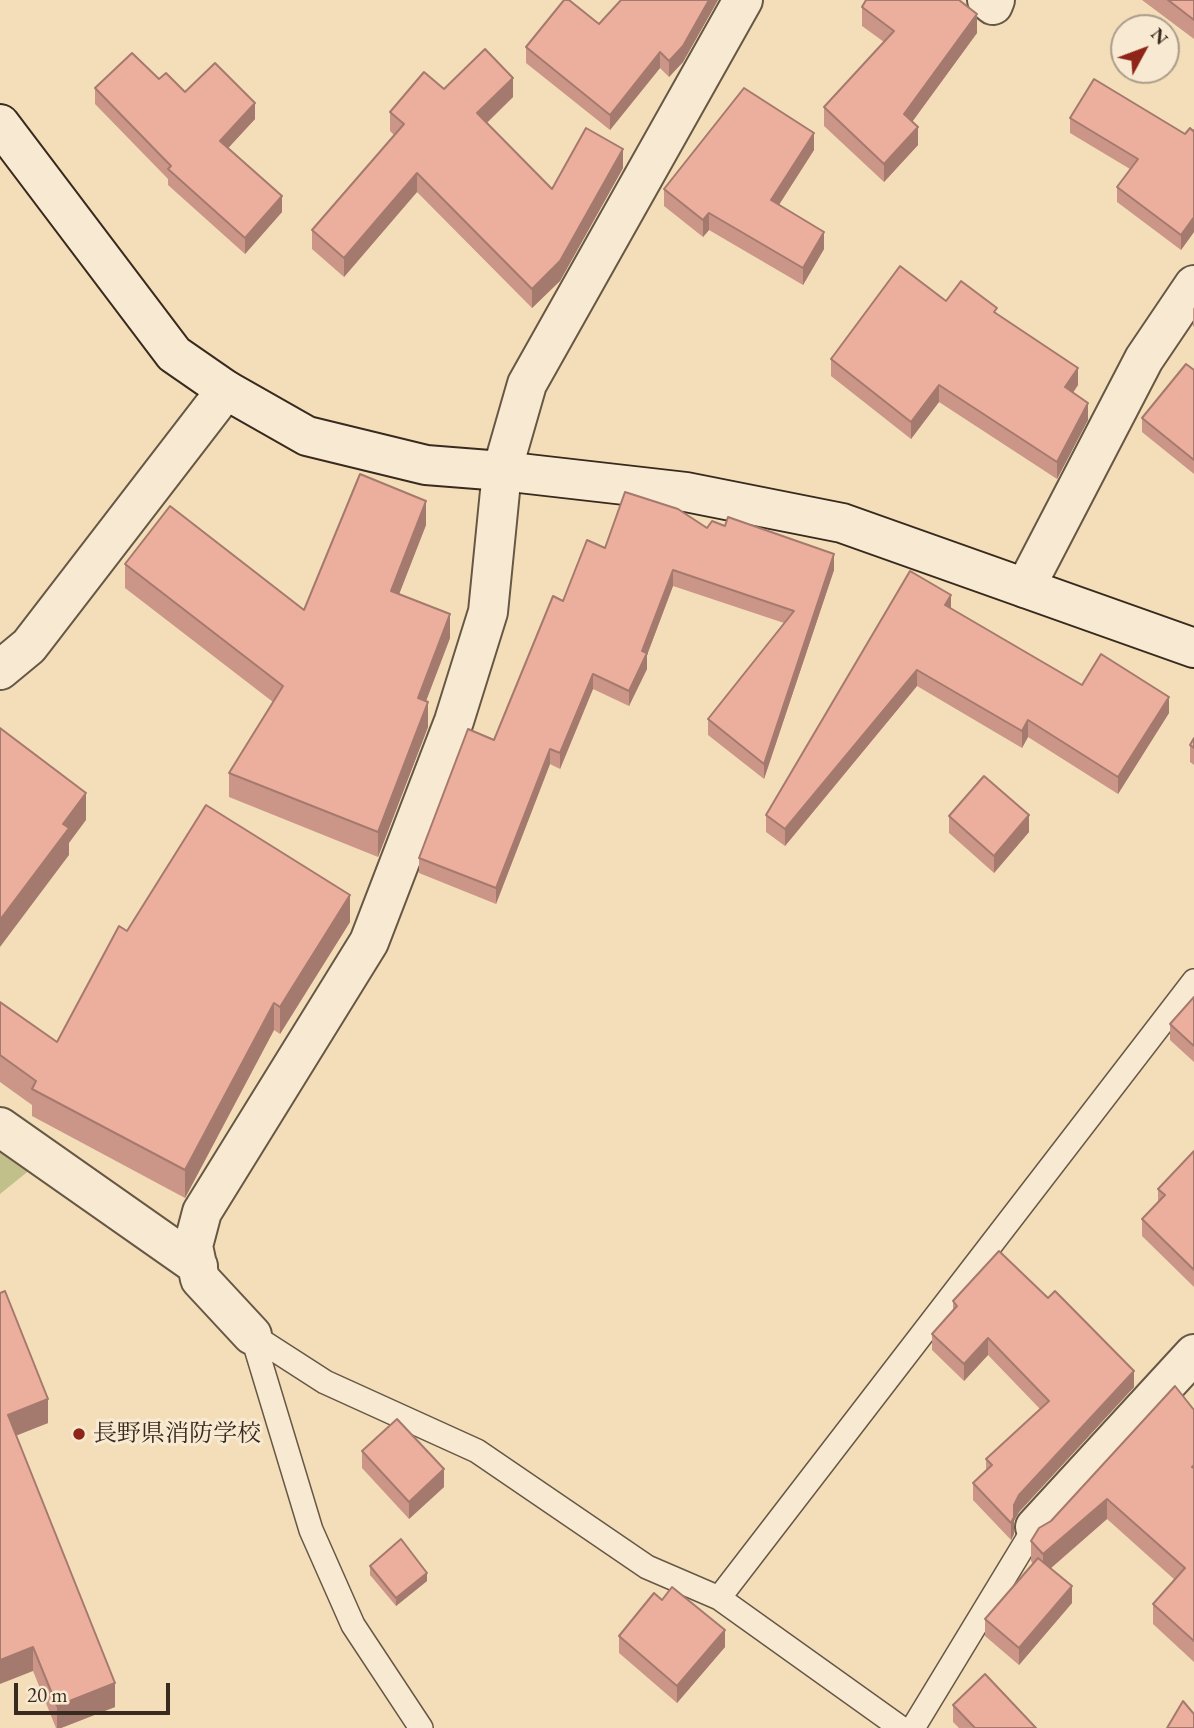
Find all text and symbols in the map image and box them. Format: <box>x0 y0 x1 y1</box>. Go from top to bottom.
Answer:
north arrow <box>1110 14 1180 84</box>
text: N <box>1145 22 1174 50</box>
place label: 長野県消防学校 <box>93 1420 261 1448</box>
marker: 長野県消防学校 <box>71 1426 87 1442</box>
scale bar <box>18 1668 173 1712</box>
text: 20 m <box>27 1681 68 1708</box>

